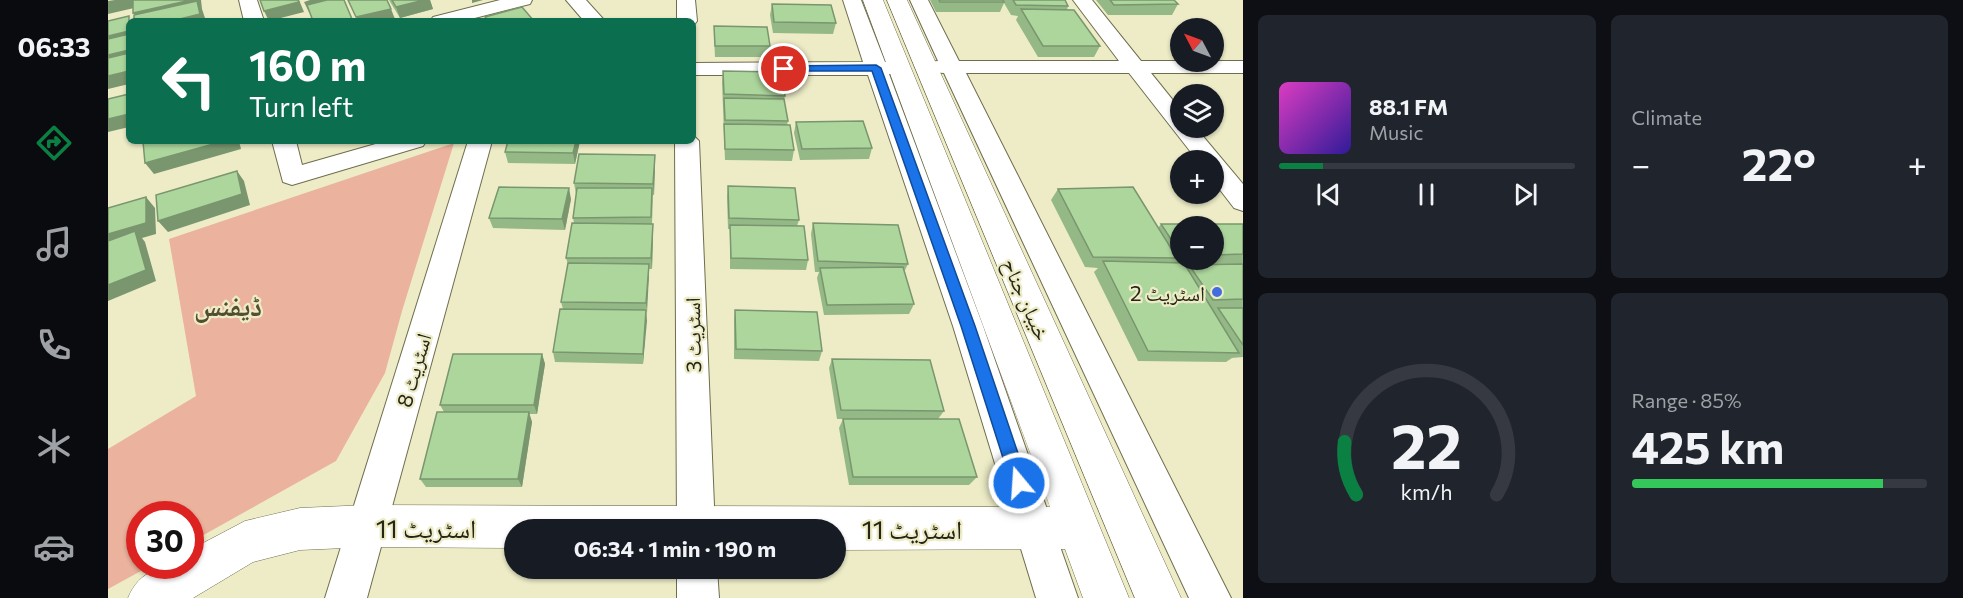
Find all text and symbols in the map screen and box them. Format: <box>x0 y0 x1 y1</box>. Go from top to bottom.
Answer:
north arrow <box>1170 18 1224 72</box>
map controls <box>1170 18 1224 270</box>
text: 06:33 <box>17 30 91 63</box>
text: 160 m <box>249 38 367 90</box>
icon: left <box>150 42 228 120</box>
pin <box>758 43 809 94</box>
icon: arrive <box>767 52 800 85</box>
button: layers <box>1170 84 1224 138</box>
text: Turn left <box>249 90 353 123</box>
text: 88.1 FM <box>1369 93 1448 120</box>
text: Climate <box>1632 105 1702 129</box>
text: Music <box>1369 120 1423 144</box>
icon: directions <box>33 122 75 164</box>
text: 22° <box>1742 135 1816 190</box>
text: − <box>1632 143 1650 184</box>
text: + <box>1908 143 1927 184</box>
button: + <box>1170 150 1224 204</box>
icon: previous <box>1312 178 1345 211</box>
icon: pause <box>1410 178 1443 211</box>
icon: next <box>1509 178 1542 211</box>
button: − <box>1170 216 1224 270</box>
icon: music <box>33 223 75 265</box>
street label: خیبان جناح <box>996 254 1056 345</box>
place label: اسٹریٹ 2 <box>1130 280 1205 305</box>
marker: اسٹریٹ 2 <box>1210 285 1224 299</box>
district label: ڈیفنس <box>194 289 262 323</box>
street label: اسٹریٹ 3 <box>679 297 706 373</box>
icon: phone <box>33 324 75 366</box>
street label: اسٹریٹ 8 <box>391 330 436 410</box>
text: Range · 85% <box>1632 388 1742 412</box>
text: 22 <box>1391 406 1462 482</box>
text: 425 km <box>1632 418 1784 473</box>
icon: climate <box>33 425 75 467</box>
position arrow <box>987 451 1051 515</box>
text: km/h <box>1401 478 1453 504</box>
speed limit sign: 30 <box>126 501 204 579</box>
street label: اسٹریٹ 11 <box>376 512 476 544</box>
street label: اسٹریٹ 11 <box>862 513 962 545</box>
icon: car <box>33 526 75 568</box>
text: 06:34 · 1 min · 190 m <box>574 535 776 562</box>

